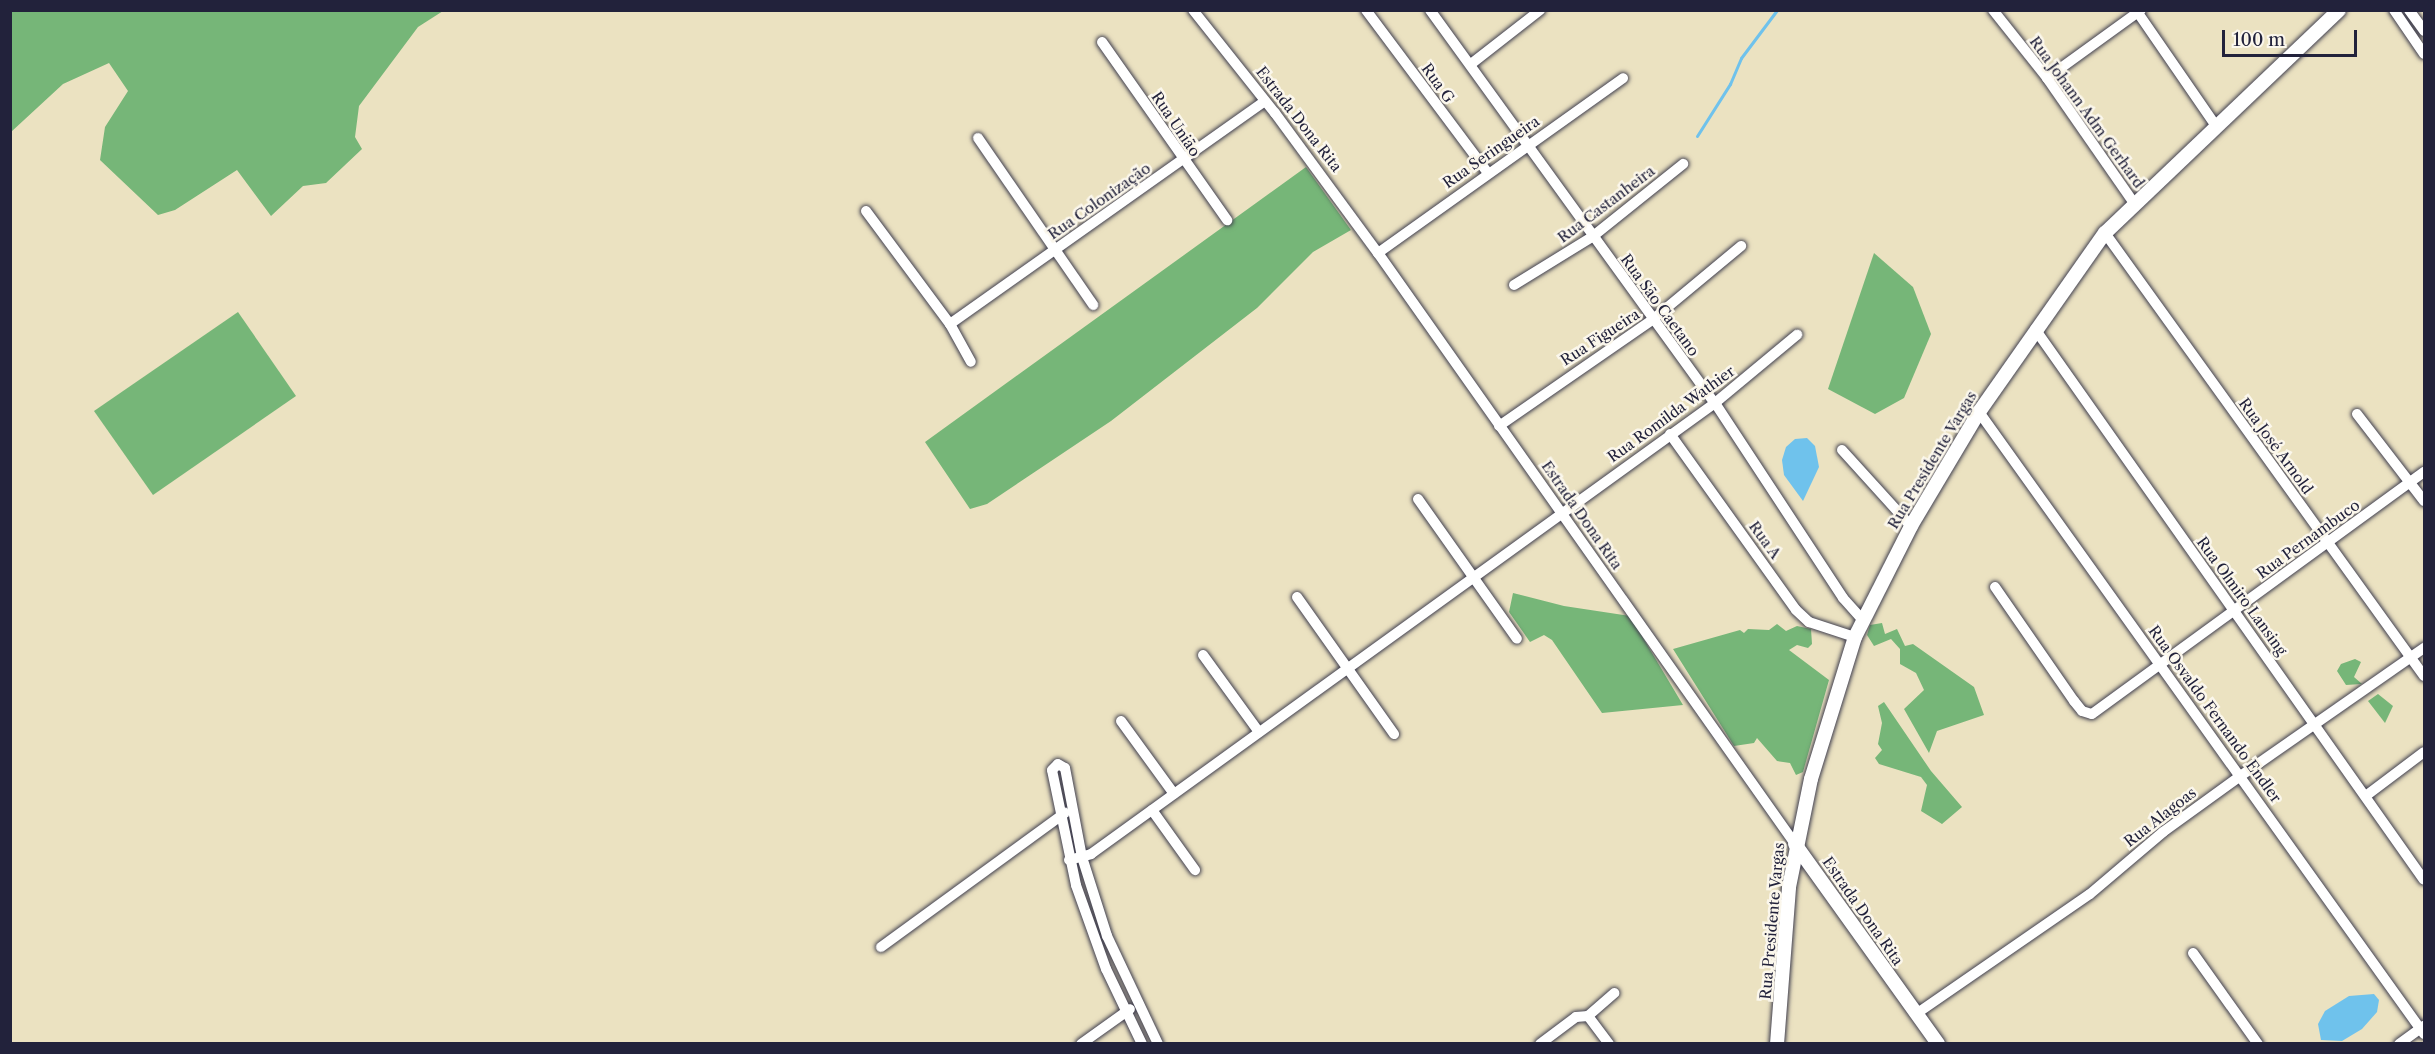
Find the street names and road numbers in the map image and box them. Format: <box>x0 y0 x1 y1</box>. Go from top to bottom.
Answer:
street label: Rua Johann Adm Gerhard <box>2026 32 2148 192</box>
street label: Rua G <box>1418 60 1458 106</box>
street label: Estrada Dona Rita <box>1252 63 1346 175</box>
street label: Rua União <box>1148 88 1204 160</box>
street label: Rua Seringueira <box>1439 112 1543 192</box>
street label: Rua Colonização <box>1044 159 1154 243</box>
street label: Rua Castanheira <box>1554 162 1658 246</box>
street label: Rua São Caetano <box>1617 250 1703 360</box>
street label: Rua Figueira <box>1557 305 1643 369</box>
street label: Rua Romilda Wathier <box>1604 362 1738 466</box>
street label: Rua Presidente Vargas <box>1884 388 1980 532</box>
street label: Rua José Arnold <box>2235 394 2317 498</box>
street label: Estrada Dona Rita <box>1538 457 1626 573</box>
street label: Rua Pernambuco <box>2253 496 2363 582</box>
street label: Rua A <box>1745 517 1785 563</box>
street label: Rua Olmiro Lansing <box>2193 533 2291 659</box>
street label: Rua Osvaldo Fernando Endler <box>2145 622 2285 806</box>
street label: Rua Alagoas <box>2120 783 2200 851</box>
street label: Rua Presidente Vargas <box>1756 841 1788 1001</box>
street label: Estrada Dona Rita <box>1819 853 1907 969</box>

